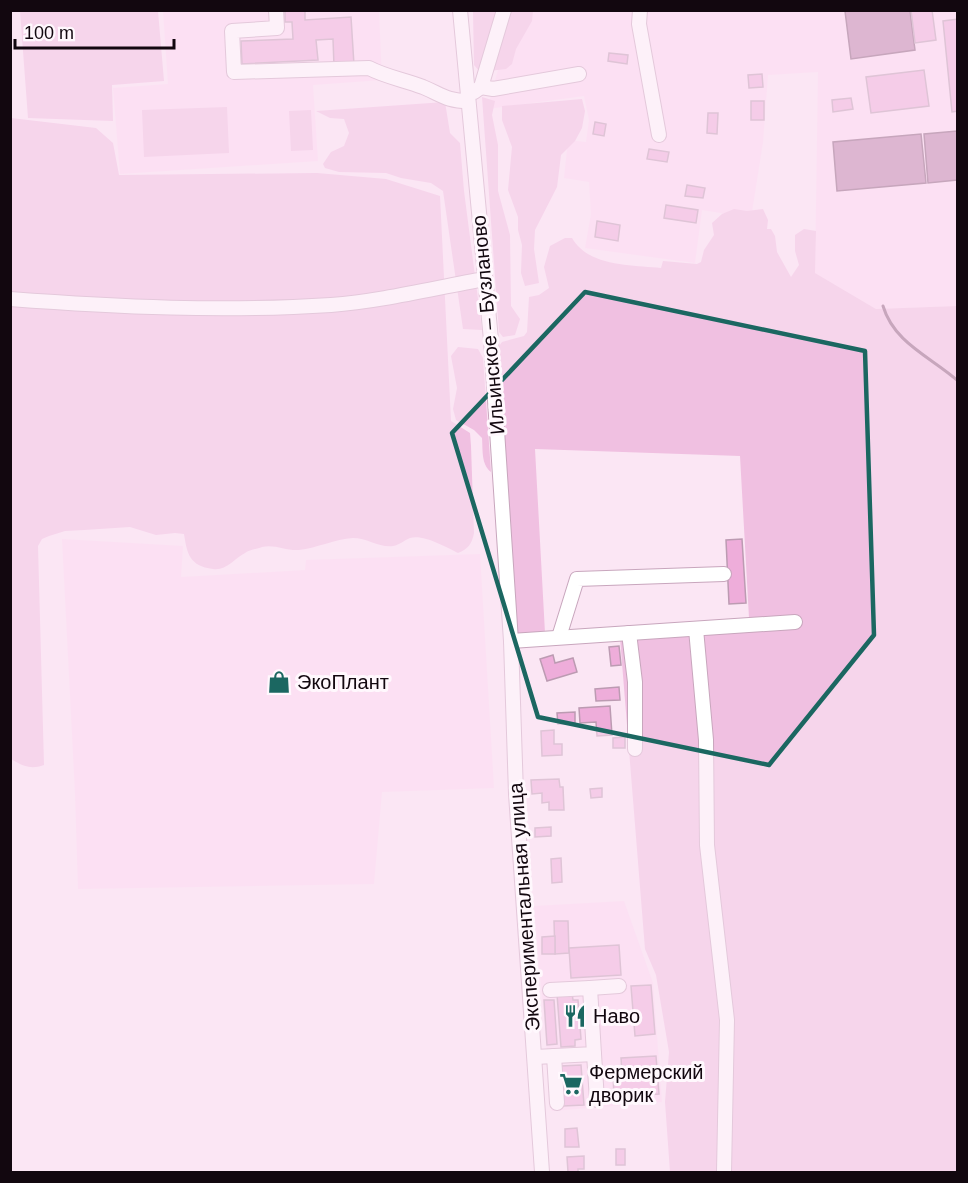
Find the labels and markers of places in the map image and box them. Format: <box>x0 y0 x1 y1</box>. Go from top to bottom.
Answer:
shop icon: ЭкоПлант <box>266 669 292 695</box>
place label: ЭкоПлант <box>297 671 389 693</box>
restaurant icon: Наво <box>562 1003 588 1029</box>
place label: Наво <box>593 1005 640 1027</box>
place label: Фермерский дворик <box>589 1061 704 1106</box>
supermarket icon: Фермерский дворик <box>558 1071 584 1097</box>

